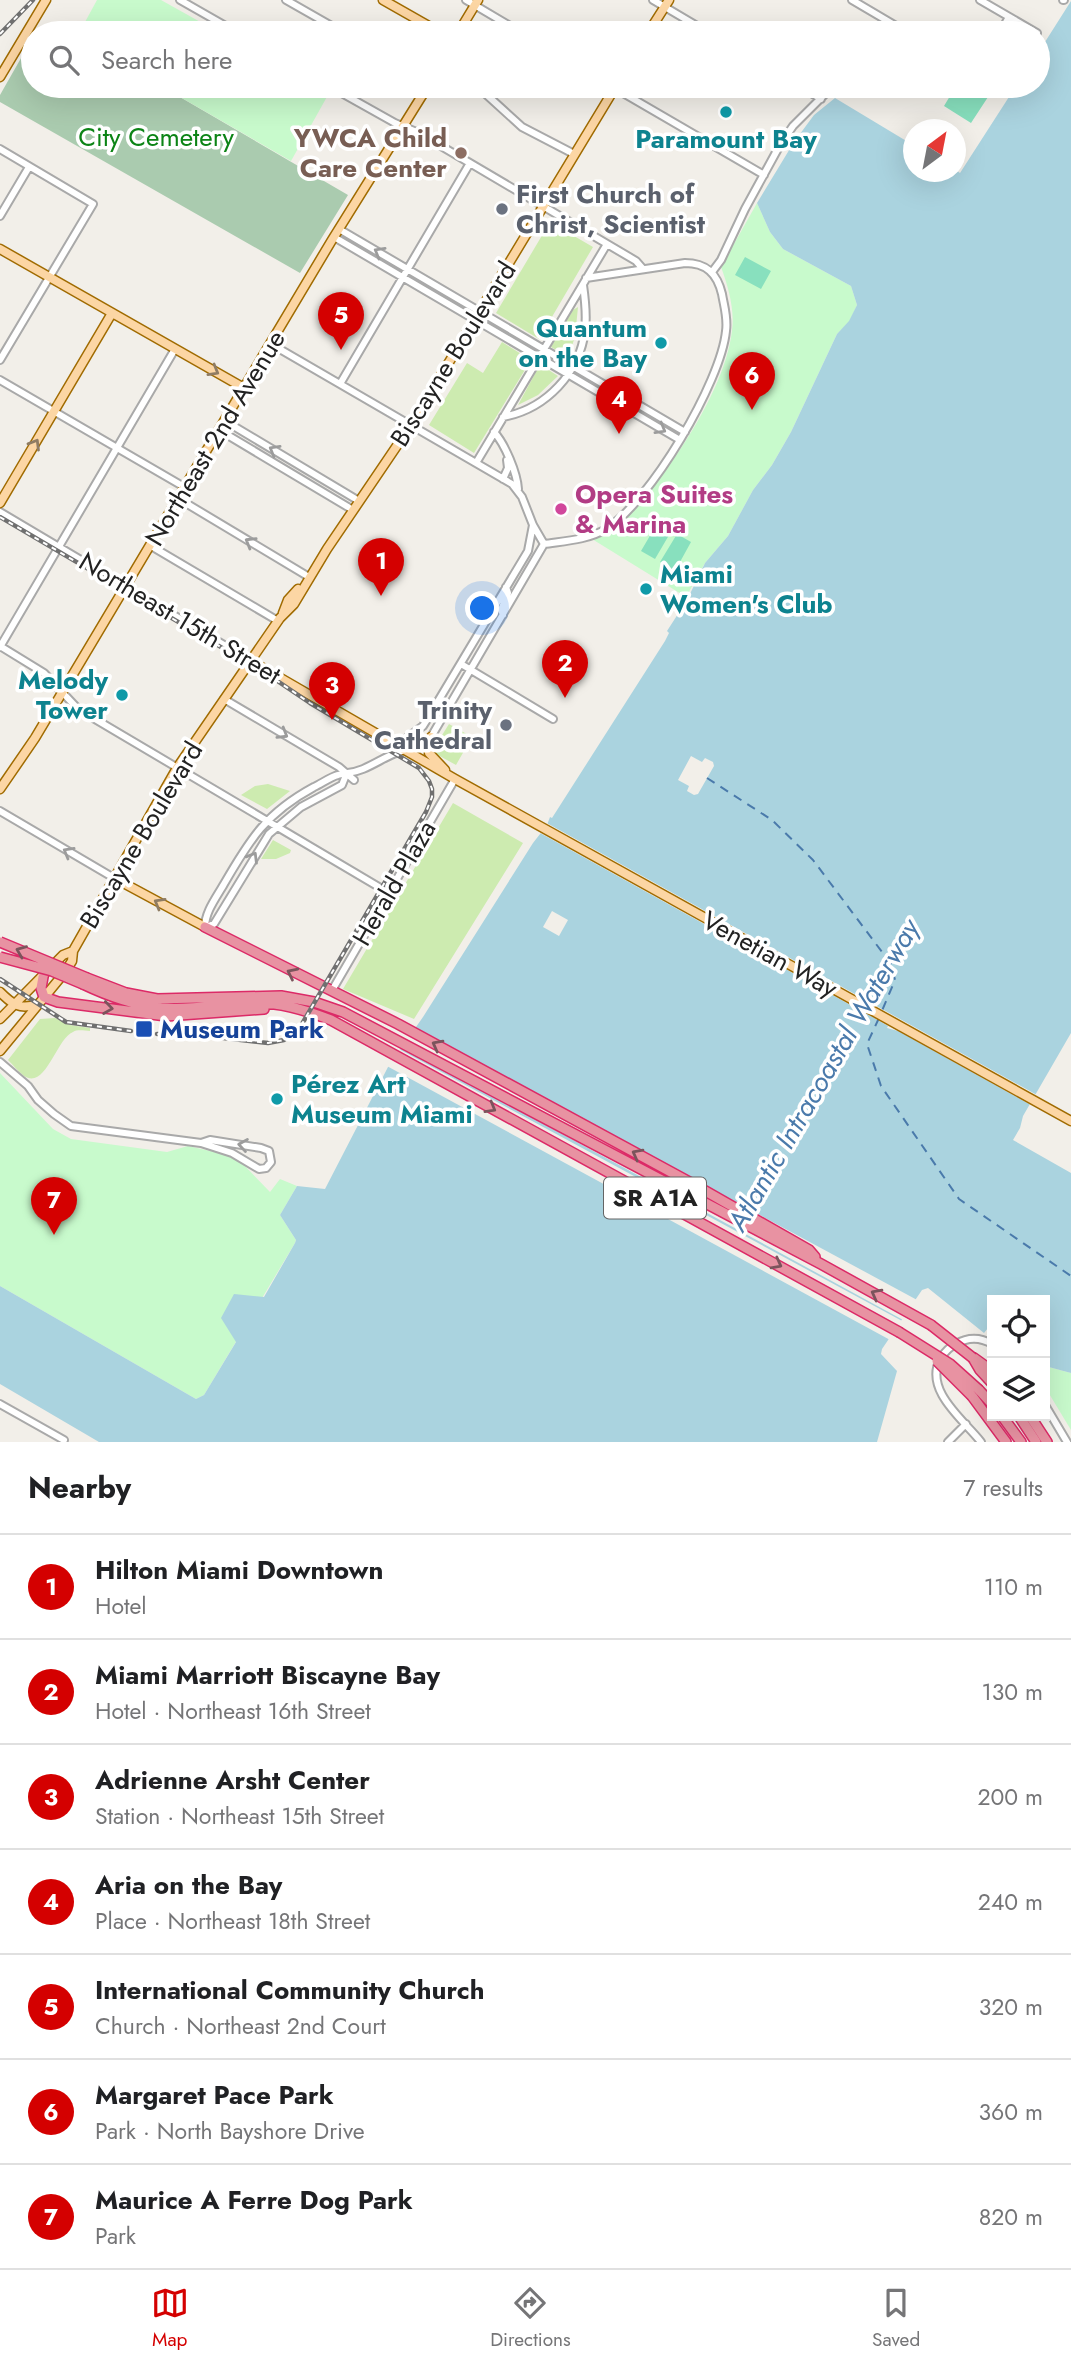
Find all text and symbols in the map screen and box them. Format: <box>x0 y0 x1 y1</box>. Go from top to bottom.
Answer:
search box <box>21 21 1050 98</box>
icon: search <box>45 41 83 79</box>
text: Search here <box>101 41 233 79</box>
marker: Paramount Bay <box>718 104 734 120</box>
park label: City Cemetery <box>78 118 234 156</box>
place label: YWCA Child Care Center <box>293 119 447 187</box>
north arrow <box>903 119 966 182</box>
place label: Paramount Bay <box>635 120 817 158</box>
marker: YWCA Child Care Center <box>453 145 469 161</box>
place label: First Church of Christ, Scientist <box>516 175 706 243</box>
marker: First Church of Christ, Scientist <box>494 201 510 217</box>
one-way arrow <box>373 247 386 260</box>
street label: Biscayne Boulevard <box>381 254 525 454</box>
pin: 5 <box>318 292 364 350</box>
place label: Quantum on the Bay <box>518 309 647 377</box>
street label: Northeast 2nd Avenue <box>135 323 295 553</box>
marker: Quantum on the Bay <box>653 335 669 351</box>
pin: 6 <box>729 352 775 410</box>
one-way arrow <box>207 363 219 376</box>
pin: 4 <box>596 376 642 434</box>
one-way arrow <box>653 420 666 433</box>
one-way arrow <box>26 439 39 452</box>
one-way arrow <box>268 445 281 458</box>
place label: Opera Suites & Marina <box>575 475 733 543</box>
marker: Opera Suites & Marina <box>553 501 569 517</box>
one-way arrow <box>245 537 258 550</box>
pin: 1 <box>358 538 404 596</box>
street label: Northeast 15th Street <box>72 543 289 694</box>
place label: Miami Women's Club <box>660 555 833 623</box>
marker: Miami Women's Club <box>638 581 654 597</box>
your location <box>465 591 499 625</box>
pin: 2 <box>542 640 588 698</box>
place label: Melody Tower <box>18 661 108 729</box>
pin: 3 <box>309 662 355 720</box>
marker: Melody Tower <box>114 687 130 703</box>
place label: Trinity Cathedral <box>374 691 492 759</box>
marker: Trinity Cathedral <box>498 717 514 733</box>
one-way arrow <box>276 726 289 739</box>
street label: Biscayne Boulevard <box>70 734 212 936</box>
street label: Herald Plaza <box>343 813 445 953</box>
one-way arrow <box>63 847 76 860</box>
one-way arrow <box>245 852 258 865</box>
one-way arrow <box>154 898 167 911</box>
street label: Venetian Way <box>695 901 845 1007</box>
water label: Atlantic Intracoastal Waterway <box>717 910 931 1240</box>
one-way arrow <box>16 945 28 959</box>
one-way arrow <box>287 967 300 981</box>
one-way arrow <box>102 1000 114 1015</box>
place label: Museum Park <box>160 1010 324 1048</box>
marker: Museum Park <box>134 1019 154 1039</box>
one-way arrow <box>432 1040 445 1054</box>
place label: Pérez Art Museum Miami <box>291 1065 473 1133</box>
marker: Pérez Art Museum Miami <box>269 1091 285 1107</box>
one-way arrow <box>484 1100 497 1113</box>
one-way arrow <box>237 1138 249 1153</box>
one-way arrow <box>632 1149 645 1162</box>
pin: 7 <box>31 1177 77 1235</box>
road number: SR A1A <box>604 1178 706 1218</box>
one-way arrow <box>770 1256 782 1269</box>
one-way arrow <box>871 1288 884 1302</box>
map controls <box>987 1295 1050 1421</box>
button: locate <box>987 1295 1050 1358</box>
button: layers <box>987 1358 1050 1421</box>
text: Nearby <box>28 1466 131 1509</box>
text: 7 results <box>963 1471 1043 1505</box>
text: Hilton Miami Downtown <box>95 1551 383 1589</box>
text: 1 <box>45 1570 57 1604</box>
text: 110 m <box>984 1570 1043 1604</box>
text: Hotel <box>95 1589 147 1623</box>
text: Miami Marriott Biscayne Bay <box>95 1656 440 1694</box>
text: 2 <box>43 1675 59 1709</box>
text: 130 m <box>981 1675 1043 1709</box>
text: Hotel · Northeast 16th Street <box>95 1694 371 1728</box>
text: Adrienne Arsht Center <box>95 1761 370 1799</box>
text: 3 <box>44 1780 58 1814</box>
text: 200 m <box>977 1780 1043 1814</box>
text: Station · Northeast 15th Street <box>95 1799 384 1833</box>
text: Aria on the Bay <box>95 1866 282 1904</box>
text: 4 <box>43 1885 59 1919</box>
text: 240 m <box>978 1885 1043 1919</box>
text: Place · Northeast 18th Street <box>95 1904 370 1938</box>
text: International Community Church <box>95 1971 484 2009</box>
text: 5 <box>44 1990 58 2024</box>
text: 320 m <box>979 1990 1043 2024</box>
text: Church · Northeast 2nd Court <box>95 2009 386 2043</box>
text: Margaret Pace Park <box>95 2076 334 2114</box>
text: 6 <box>43 2095 59 2129</box>
text: 360 m <box>979 2095 1043 2129</box>
text: Park · North Bayshore Drive <box>95 2114 365 2148</box>
text: Maurice A Ferre Dog Park <box>95 2181 413 2219</box>
text: 7 <box>44 2200 58 2234</box>
text: 820 m <box>979 2200 1043 2234</box>
text: Park <box>95 2219 136 2253</box>
tab: Map <box>151 2284 189 2353</box>
tab: Directions <box>490 2284 571 2353</box>
tab: Saved <box>872 2284 920 2353</box>

